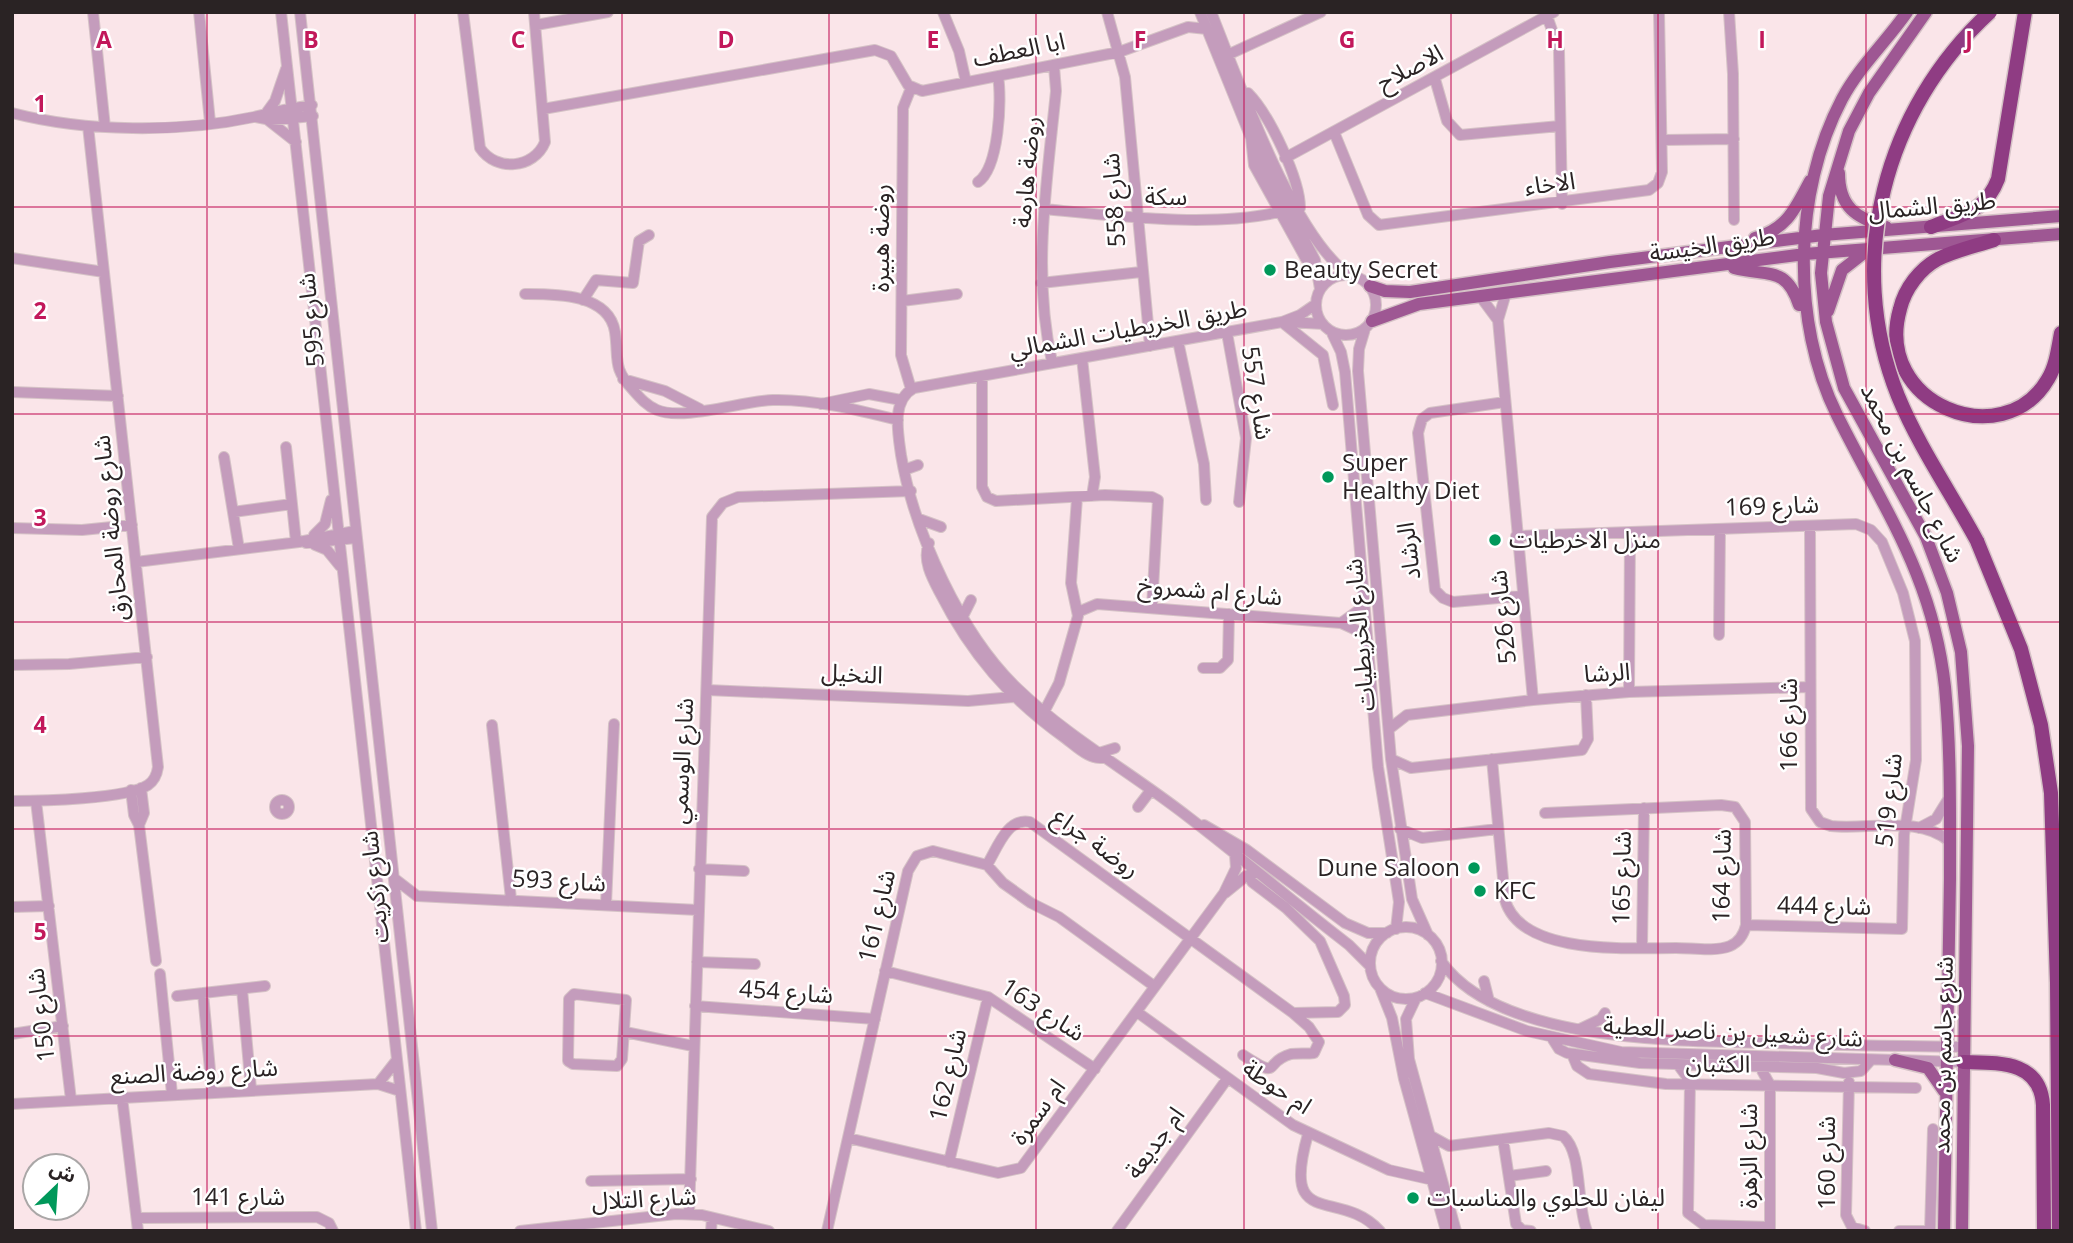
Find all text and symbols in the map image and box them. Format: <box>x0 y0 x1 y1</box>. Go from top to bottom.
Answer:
text: A <box>96 23 112 55</box>
text: B <box>303 23 319 55</box>
text: C <box>511 23 525 55</box>
text: D <box>717 23 735 55</box>
text: E <box>927 23 939 55</box>
street label: ابا العطف <box>970 23 1068 74</box>
text: F <box>1134 23 1146 55</box>
text: G <box>1339 23 1355 55</box>
text: H <box>1546 23 1564 55</box>
text: I <box>1758 23 1766 55</box>
text: J <box>1963 23 1973 55</box>
street label: الاصلاح <box>1370 35 1449 100</box>
text: 1 <box>33 87 47 119</box>
street label: روضة هارمة <box>1004 115 1047 229</box>
street label: شارع 558 <box>1093 152 1134 248</box>
street label: الاخاء <box>1523 163 1577 202</box>
street label: سكة <box>1145 179 1187 212</box>
street label: طريق الشمال <box>1867 183 1997 227</box>
street label: روضة هبيرة <box>863 184 896 292</box>
street label: طريق الخيسة <box>1647 218 1777 269</box>
place label: Beauty Secret <box>1284 252 1438 285</box>
marker: Beauty Secret <box>1262 262 1278 278</box>
street label: شارع 595 <box>288 271 333 369</box>
street label: طريق الخريطيات الشمالي <box>1006 290 1250 368</box>
text: 2 <box>33 294 47 326</box>
street label: شارع 557 <box>1233 344 1282 442</box>
street label: شارع جاسم بن محمد <box>1852 377 1973 569</box>
street label: شارع روضة المحارق <box>83 433 138 623</box>
place label: Super Healthy Diet <box>1342 445 1480 506</box>
marker: Super Healthy Diet <box>1320 469 1336 485</box>
street label: شارع 169 <box>1724 486 1820 525</box>
text: 3 <box>33 501 47 533</box>
street label: الرشاد <box>1388 520 1427 582</box>
place label: منزل الاخرطيات <box>1509 522 1661 555</box>
marker: منزل الاخرطيات <box>1487 532 1503 548</box>
street label: شارع الخريطيات <box>1335 557 1384 713</box>
street label: شارع ام شمروخ <box>1136 567 1284 615</box>
street label: شارع 526 <box>1480 568 1525 666</box>
street label: النخيل <box>820 654 884 691</box>
street label: الرشا <box>1583 654 1631 689</box>
street label: شارع 166 <box>1771 678 1806 772</box>
street label: شارع الوسمي <box>661 697 704 825</box>
text: 4 <box>33 708 47 740</box>
street label: شارع 519 <box>1866 751 1911 849</box>
street label: روضة جراع <box>1046 799 1147 886</box>
street label: شارع زكريت <box>351 829 398 945</box>
street label: شارع 164 <box>1703 829 1740 923</box>
street label: شارع 165 <box>1603 831 1640 925</box>
place label: Dune Saloon <box>1317 850 1460 883</box>
marker: Dune Saloon <box>1466 860 1482 876</box>
street label: شارع 593 <box>511 861 607 900</box>
street label: شارع 161 <box>849 866 904 966</box>
place label: KFC <box>1494 873 1536 906</box>
marker: KFC <box>1472 883 1488 899</box>
street label: شارع 444 <box>1777 887 1871 924</box>
text: 5 <box>33 915 47 947</box>
street label: شارع جاسم بن محمد <box>1923 956 1962 1154</box>
street label: شارع 150 <box>17 966 64 1064</box>
street label: شارع 163 <box>994 969 1092 1050</box>
street label: شارع 454 <box>738 971 834 1012</box>
street label: شارع شعيل بن ناصر العطية <box>1602 1007 1864 1056</box>
street label: شارع 162 <box>920 1025 975 1125</box>
street label: الكثبان <box>1685 1045 1751 1080</box>
street label: شارع روضة الصنع <box>109 1050 279 1093</box>
street label: ام حوطة <box>1235 1051 1319 1123</box>
street label: ام سمرة <box>1002 1071 1074 1153</box>
street label: ام جديعة <box>1116 1099 1194 1187</box>
street label: شارع الزهرة <box>1731 1103 1766 1209</box>
street label: شارع 160 <box>1809 1116 1844 1210</box>
north arrow <box>21 1152 91 1222</box>
text: ش <box>46 1154 80 1189</box>
street label: شارع التلال <box>591 1178 697 1219</box>
street label: شارع 141 <box>191 1179 285 1214</box>
place label: ليفان للحلوي والمناسبات <box>1427 1180 1665 1217</box>
marker: ليفان للحلوي والمناسبات <box>1405 1190 1421 1206</box>

